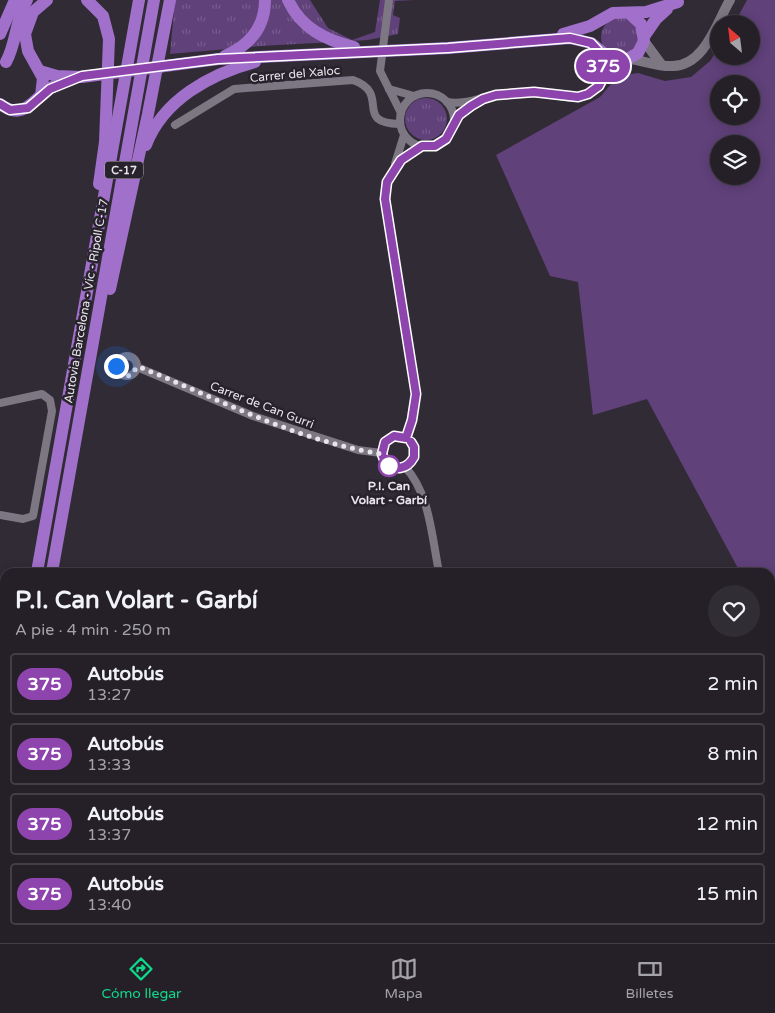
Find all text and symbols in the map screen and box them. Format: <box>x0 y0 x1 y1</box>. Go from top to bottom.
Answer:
north arrow <box>710 15 760 65</box>
map controls <box>710 15 760 185</box>
line badge: 375 <box>574 50 632 82</box>
text: 375 <box>586 55 620 77</box>
street label: Carrer del Xaloc <box>249 63 341 85</box>
button: locate <box>710 75 760 125</box>
button: layers <box>710 135 760 185</box>
road number: C-17 <box>105 162 143 178</box>
street label: Autovia Barcelona - Vic - Ripoll C-17 <box>61 198 111 404</box>
your location <box>104 354 129 379</box>
street label: Carrer de Can Gurri <box>208 379 316 431</box>
marker: P.I. Can Volart - Garbí <box>378 455 400 477</box>
place label: P.I. Can Volart - Garbí <box>351 479 427 507</box>
button: heart <box>708 585 760 637</box>
text: P.I. Can Volart - Garbí <box>15 586 258 615</box>
text: A pie · 4 min · 250 m <box>15 620 171 640</box>
text: Autobús <box>87 663 164 685</box>
text: 375 <box>28 673 61 695</box>
text: 2 min <box>707 673 758 695</box>
text: 13:27 <box>87 685 131 705</box>
text: Autobús <box>87 733 164 755</box>
text: 375 <box>28 743 61 765</box>
text: 8 min <box>707 743 758 765</box>
text: 13:33 <box>87 755 131 775</box>
text: Autobús <box>87 803 164 825</box>
text: 375 <box>28 813 61 835</box>
text: 12 min <box>695 813 758 835</box>
text: 13:37 <box>87 825 131 845</box>
text: Autobús <box>87 873 164 895</box>
text: 375 <box>28 883 61 905</box>
text: 15 min <box>695 883 758 905</box>
text: 13:40 <box>87 895 131 915</box>
tab: Cómo llegar <box>102 955 181 1002</box>
tab: Mapa <box>384 955 423 1002</box>
tab: Billetes <box>626 955 673 1002</box>

